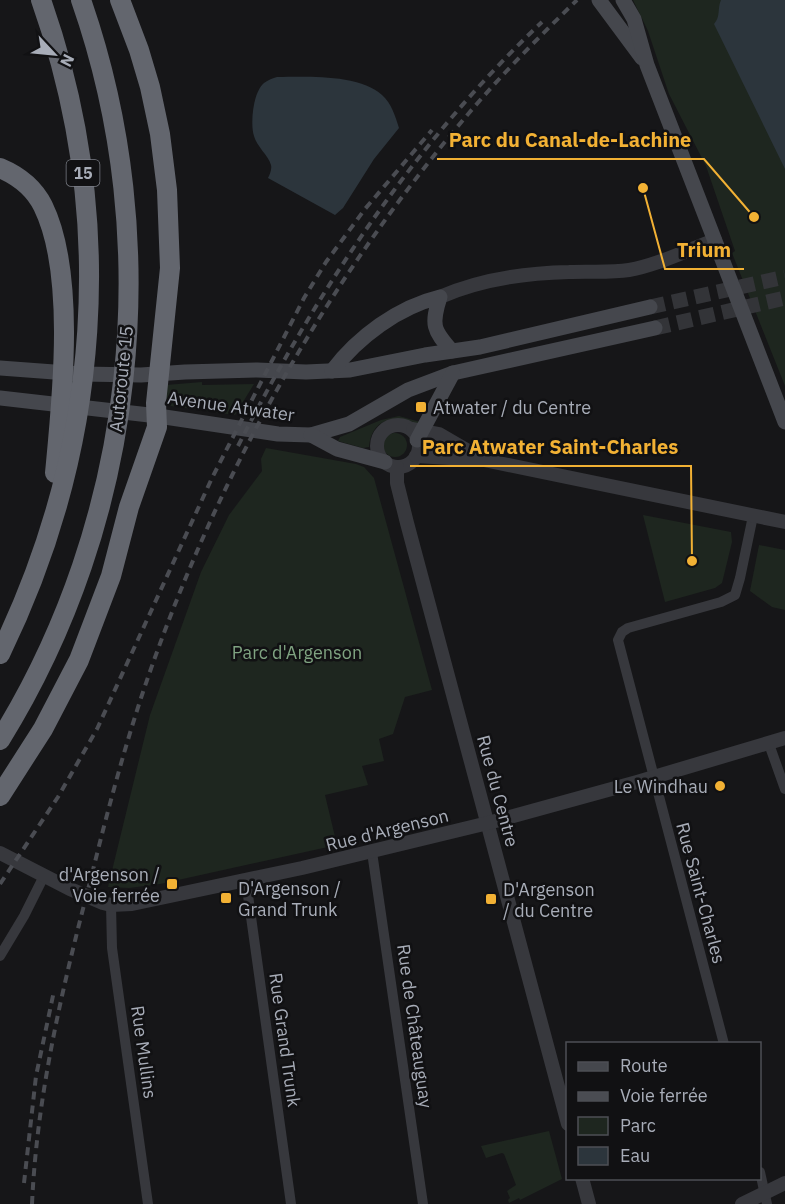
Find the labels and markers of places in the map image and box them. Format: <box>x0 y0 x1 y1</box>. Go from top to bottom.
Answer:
callout: Parc du Canal-de-Lachine <box>437 121 704 159</box>
callout: Trium <box>665 231 744 269</box>
place label: Atwater / du Centre <box>433 396 591 419</box>
marker: Atwater / du Centre <box>414 400 428 414</box>
callout: Parc Atwater Saint-Charles <box>410 428 691 466</box>
place label: Le Windhau <box>614 775 708 798</box>
marker: Le Windhau <box>713 779 727 793</box>
place label: d'Argenson / Voie ferrée <box>59 863 160 907</box>
marker: d'Argenson / Voie ferrée <box>165 877 179 891</box>
place label: D'Argenson / Grand Trunk <box>238 877 341 921</box>
place label: D'Argenson / du Centre <box>503 878 595 922</box>
marker: D'Argenson / Grand Trunk <box>219 891 233 905</box>
marker: D'Argenson / du Centre <box>484 892 498 906</box>

